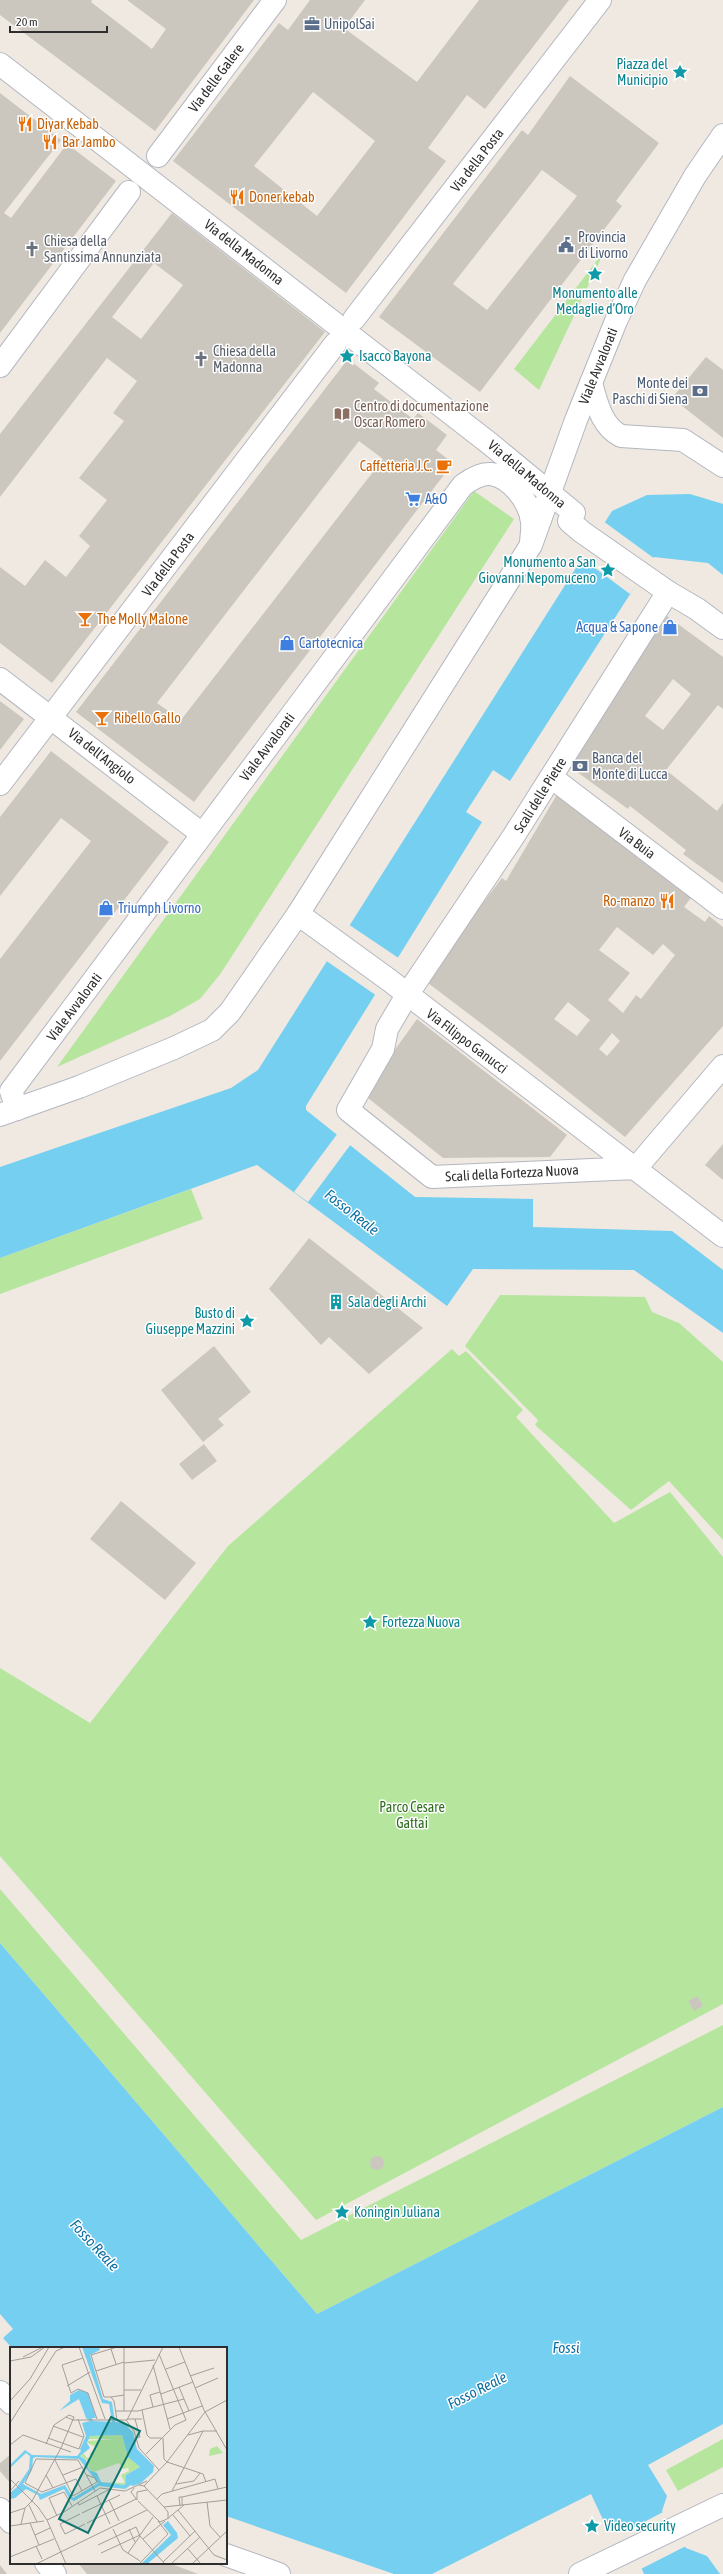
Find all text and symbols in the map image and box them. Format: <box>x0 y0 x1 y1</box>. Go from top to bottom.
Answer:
scale bar <box>10 8 107 34</box>
text: 20 m <box>16 15 38 29</box>
office icon: UnipolSai <box>303 15 321 33</box>
place label: UnipolSai <box>324 16 375 32</box>
street label: Via delle Galere <box>185 41 247 115</box>
place label: Piazza del Municipio <box>616 56 668 88</box>
place icon: Piazza del Municipio <box>671 63 689 81</box>
restaurant icon: Diyar Kebab <box>16 115 34 133</box>
place label: Diyar Kebab <box>37 116 99 132</box>
street label: Via della Posta <box>447 125 507 195</box>
restaurant icon: Bar Jambo <box>41 133 59 151</box>
place label: Bar Jambo <box>62 134 115 150</box>
restaurant icon: Doner kebab <box>228 188 246 206</box>
place label: Doner kebab <box>249 189 315 205</box>
street label: Via della Madonna <box>201 216 287 288</box>
place label: Provincia di Livorno <box>578 229 628 261</box>
place label: Chiesa della Santissima Annunziata <box>44 233 161 265</box>
public building icon: Provincia di Livorno <box>557 236 575 254</box>
church icon: Chiesa della Santissima Annunziata <box>23 240 41 258</box>
place icon: Monumento alle Medaglie d’Oro <box>586 265 604 283</box>
place label: Monumento alle Medaglie d’Oro <box>552 285 638 317</box>
street label: Viale Avvalorati <box>575 325 621 407</box>
place label: Chiesa della Madonna <box>213 343 276 375</box>
place icon: Isacco Bayona <box>338 347 356 365</box>
place label: Isacco Bayona <box>359 348 432 364</box>
church icon: Chiesa della Madonna <box>192 350 210 368</box>
place label: Monte dei Paschi di Siena <box>612 375 688 407</box>
bank icon: Monte dei Paschi di Siena <box>691 382 709 400</box>
place label: Centro di documentazione Oscar Romero <box>354 398 489 430</box>
library icon: Centro di documentazione Oscar Romero <box>333 405 351 423</box>
street label: Via della Madonna <box>485 437 569 511</box>
cafe icon: Caffetteria J.C. <box>435 457 453 475</box>
place label: Caffetteria J.C. <box>360 458 432 474</box>
supermarket icon: A&O <box>404 490 422 508</box>
place label: A&O <box>425 491 447 507</box>
street label: Via della Posta <box>139 529 197 599</box>
place label: Monumento a San Giovanni Nepomuceno <box>478 554 596 586</box>
place icon: Monumento a San Giovanni Nepomuceno <box>599 561 617 579</box>
bar icon: The Molly Malone <box>76 610 94 628</box>
place label: The Molly Malone <box>97 611 188 627</box>
shop icon: Acqua & Sapone <box>661 618 679 636</box>
place label: Acqua & Sapone <box>576 619 658 635</box>
shop icon: Cartotecnica <box>278 634 296 652</box>
place label: Cartotecnica <box>299 635 363 651</box>
bar icon: Ribello Gallo <box>93 709 111 727</box>
place label: Ribello Gallo <box>114 710 181 726</box>
street label: Viale Avvalorati <box>236 710 298 784</box>
street label: Via dell'Angiolo <box>65 725 139 787</box>
place label: Banca del Monte di Lucca <box>592 750 668 782</box>
street label: Scali delle Pietre <box>511 754 569 836</box>
bank icon: Banca del Monte di Lucca <box>571 757 589 775</box>
street label: Via Buia <box>616 824 658 862</box>
restaurant icon: Ro-manzo <box>658 892 676 910</box>
place label: Ro-manzo <box>603 893 655 909</box>
shop icon: Triumph Livorno <box>97 899 115 917</box>
place label: Triumph Livorno <box>118 900 201 916</box>
street label: Viale Avvalorati <box>43 970 105 1044</box>
street label: Via Filippo Ganucci <box>423 1005 511 1077</box>
street label: Scali della Fortezza Nuova <box>445 1162 579 1184</box>
water label: Fosso Reale <box>322 1186 383 1239</box>
building icon: Sala degli Archi <box>327 1293 345 1311</box>
place label: Sala degli Archi <box>348 1294 427 1310</box>
place label: Busto di Giuseppe Mazzini <box>146 1305 235 1337</box>
place icon: Busto di Giuseppe Mazzini <box>238 1312 256 1330</box>
place icon: Fortezza Nuova <box>361 1613 379 1631</box>
place label: Fortezza Nuova <box>382 1614 460 1630</box>
park label: Parco Cesare Gattai <box>379 1799 445 1831</box>
place icon: Koningin Juliana <box>333 2203 351 2221</box>
place label: Koningin Juliana <box>354 2204 440 2220</box>
water label: Fosso Reale <box>67 2216 123 2274</box>
water label: Fossi <box>553 2339 580 2356</box>
inset map <box>10 2347 227 2564</box>
water label: Fosso Reale <box>445 2368 510 2412</box>
place icon: Video security <box>583 2517 601 2535</box>
place label: Video security <box>604 2518 676 2534</box>

